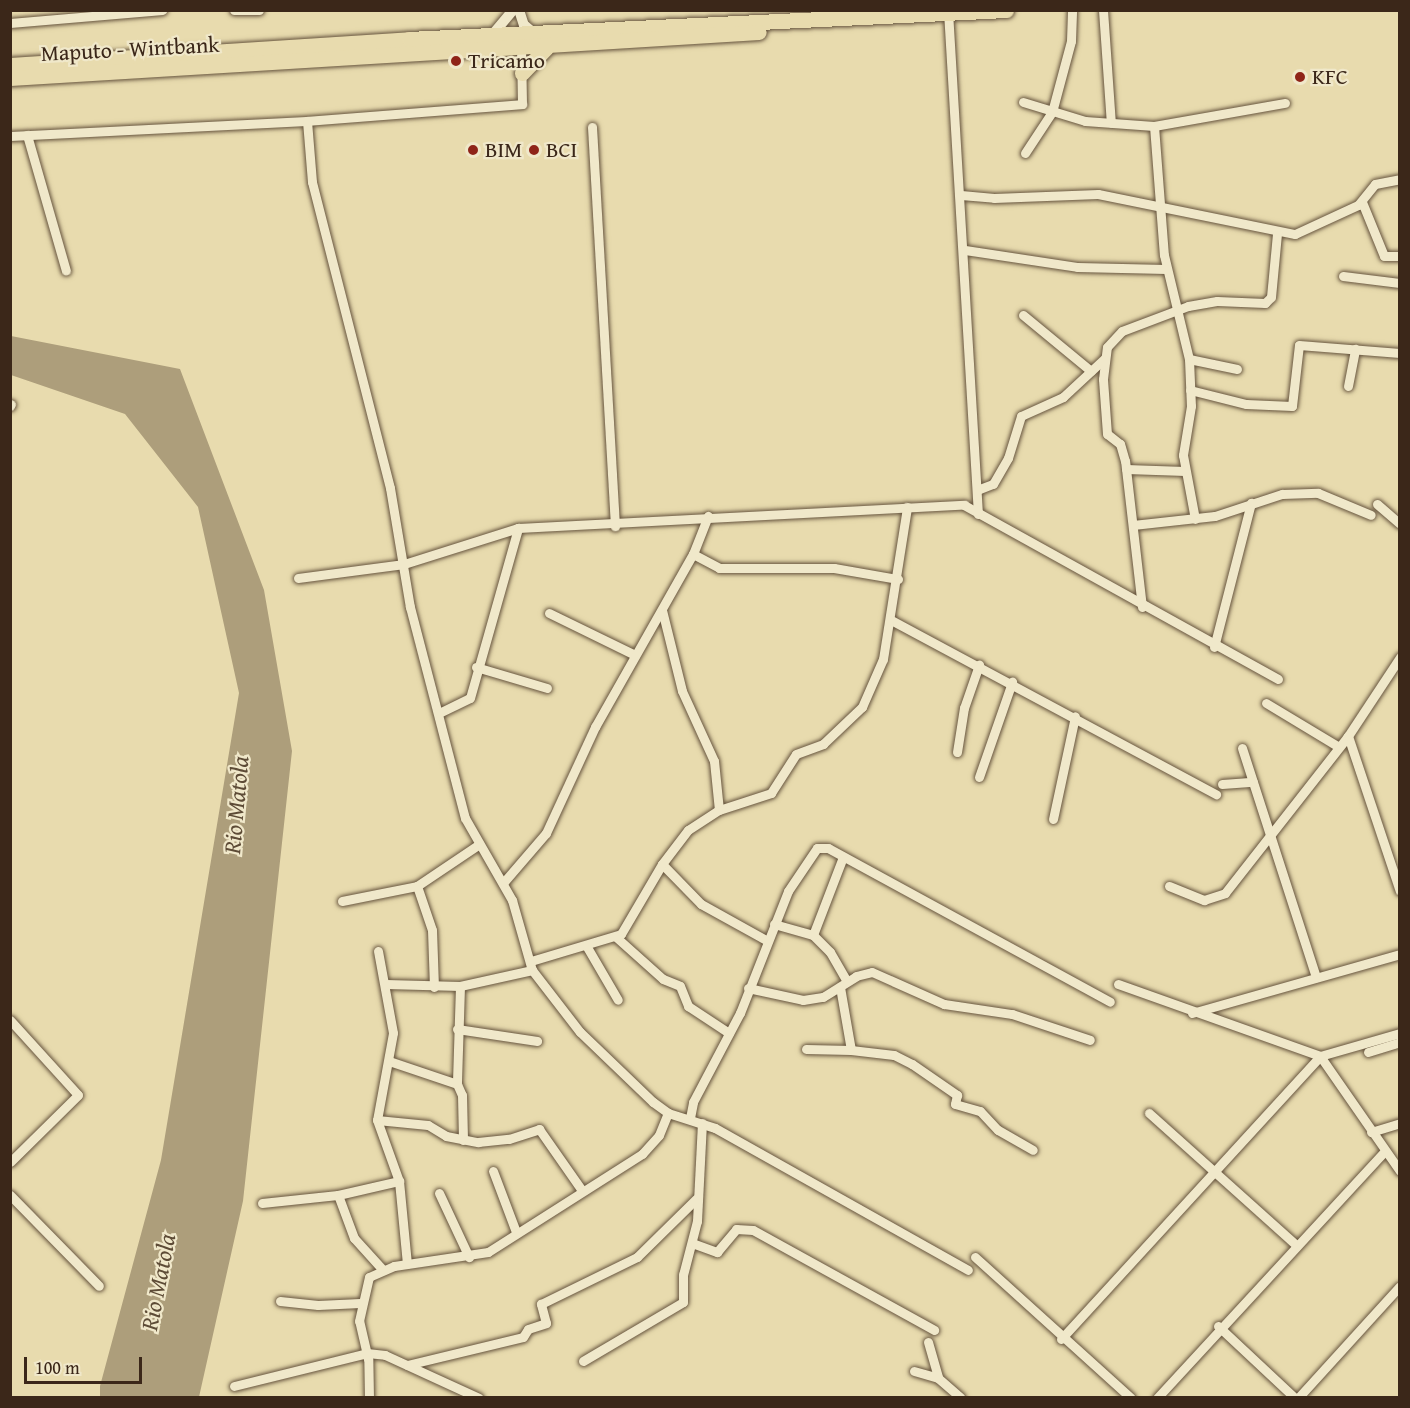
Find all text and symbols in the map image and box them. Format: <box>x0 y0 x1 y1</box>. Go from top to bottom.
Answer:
street label: Maputo - Wintbank <box>40 31 220 67</box>
place label: Tricamo <box>468 48 545 74</box>
marker: Tricamo <box>449 54 463 68</box>
place label: KFC <box>1312 64 1348 90</box>
marker: KFC <box>1293 70 1307 84</box>
place label: BIM <box>485 137 522 163</box>
place label: BCI <box>546 137 577 163</box>
marker: BIM <box>466 143 480 157</box>
marker: BCI <box>527 143 541 157</box>
water label: Rio Matola <box>217 755 255 855</box>
water label: Rio Matola <box>135 1231 181 1333</box>
scale bar <box>27 1345 146 1383</box>
text: 100 m <box>35 1354 80 1381</box>

